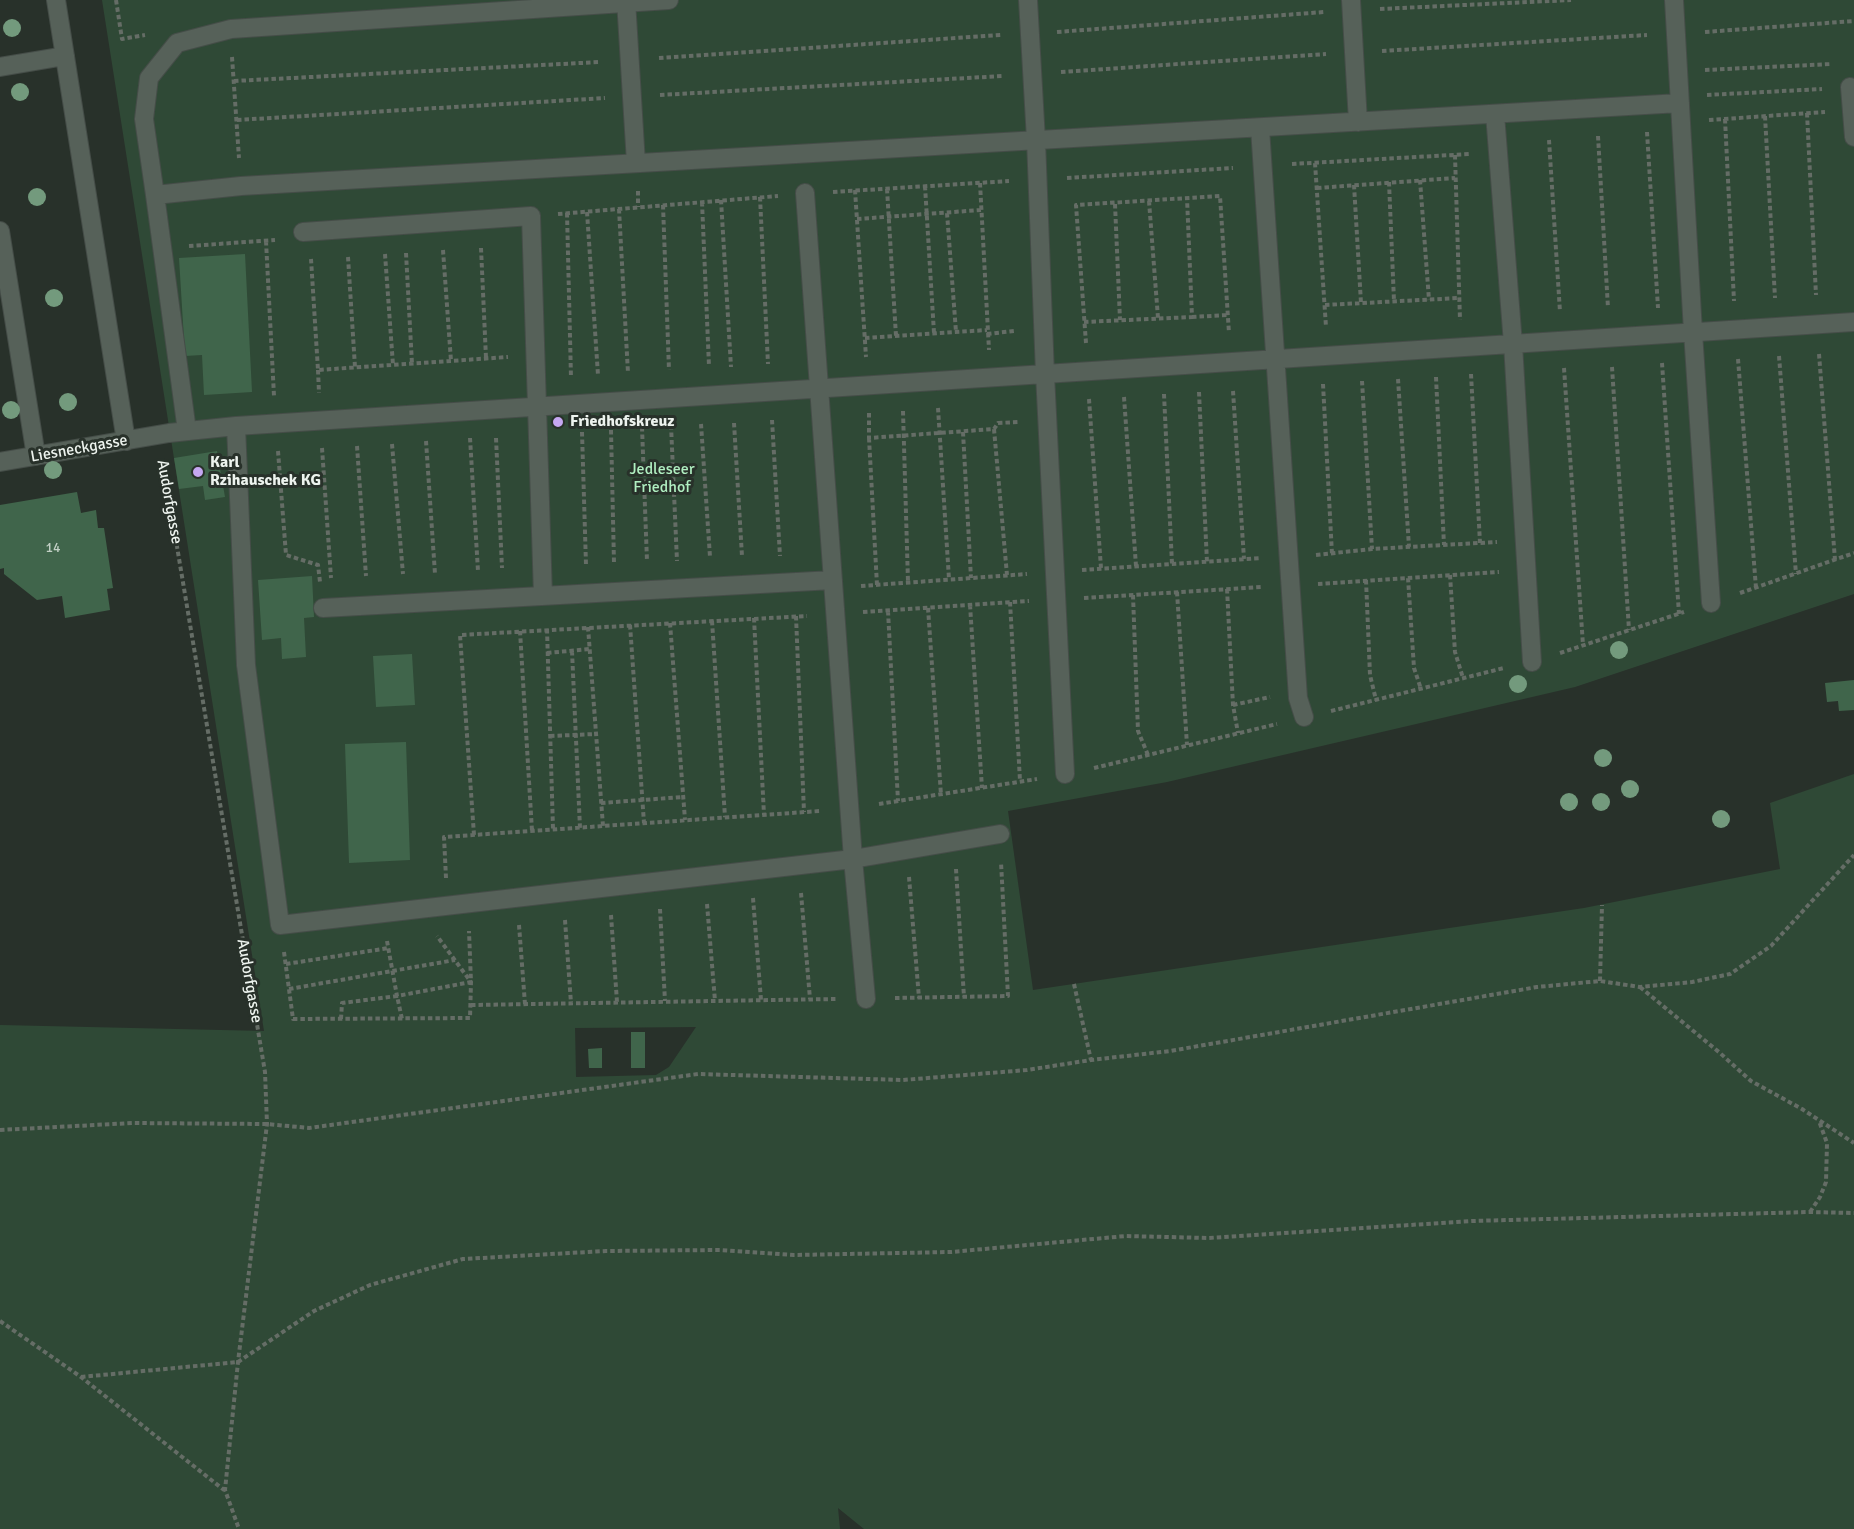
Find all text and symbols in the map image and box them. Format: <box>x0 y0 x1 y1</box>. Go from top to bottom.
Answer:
place label: Friedhofskreuz <box>570 412 674 432</box>
marker: Friedhofskreuz <box>551 415 565 429</box>
street label: Liesneckgasse <box>29 431 129 467</box>
place label: Karl Rzihauschek KG <box>210 453 321 491</box>
street label: Audorfgasse <box>152 458 186 546</box>
park label: Jedleseer Friedhof <box>629 460 695 498</box>
marker: Karl Rzihauschek KG <box>191 465 205 479</box>
house number: 14 <box>45 540 61 556</box>
street label: Audorfgasse <box>232 937 266 1025</box>

